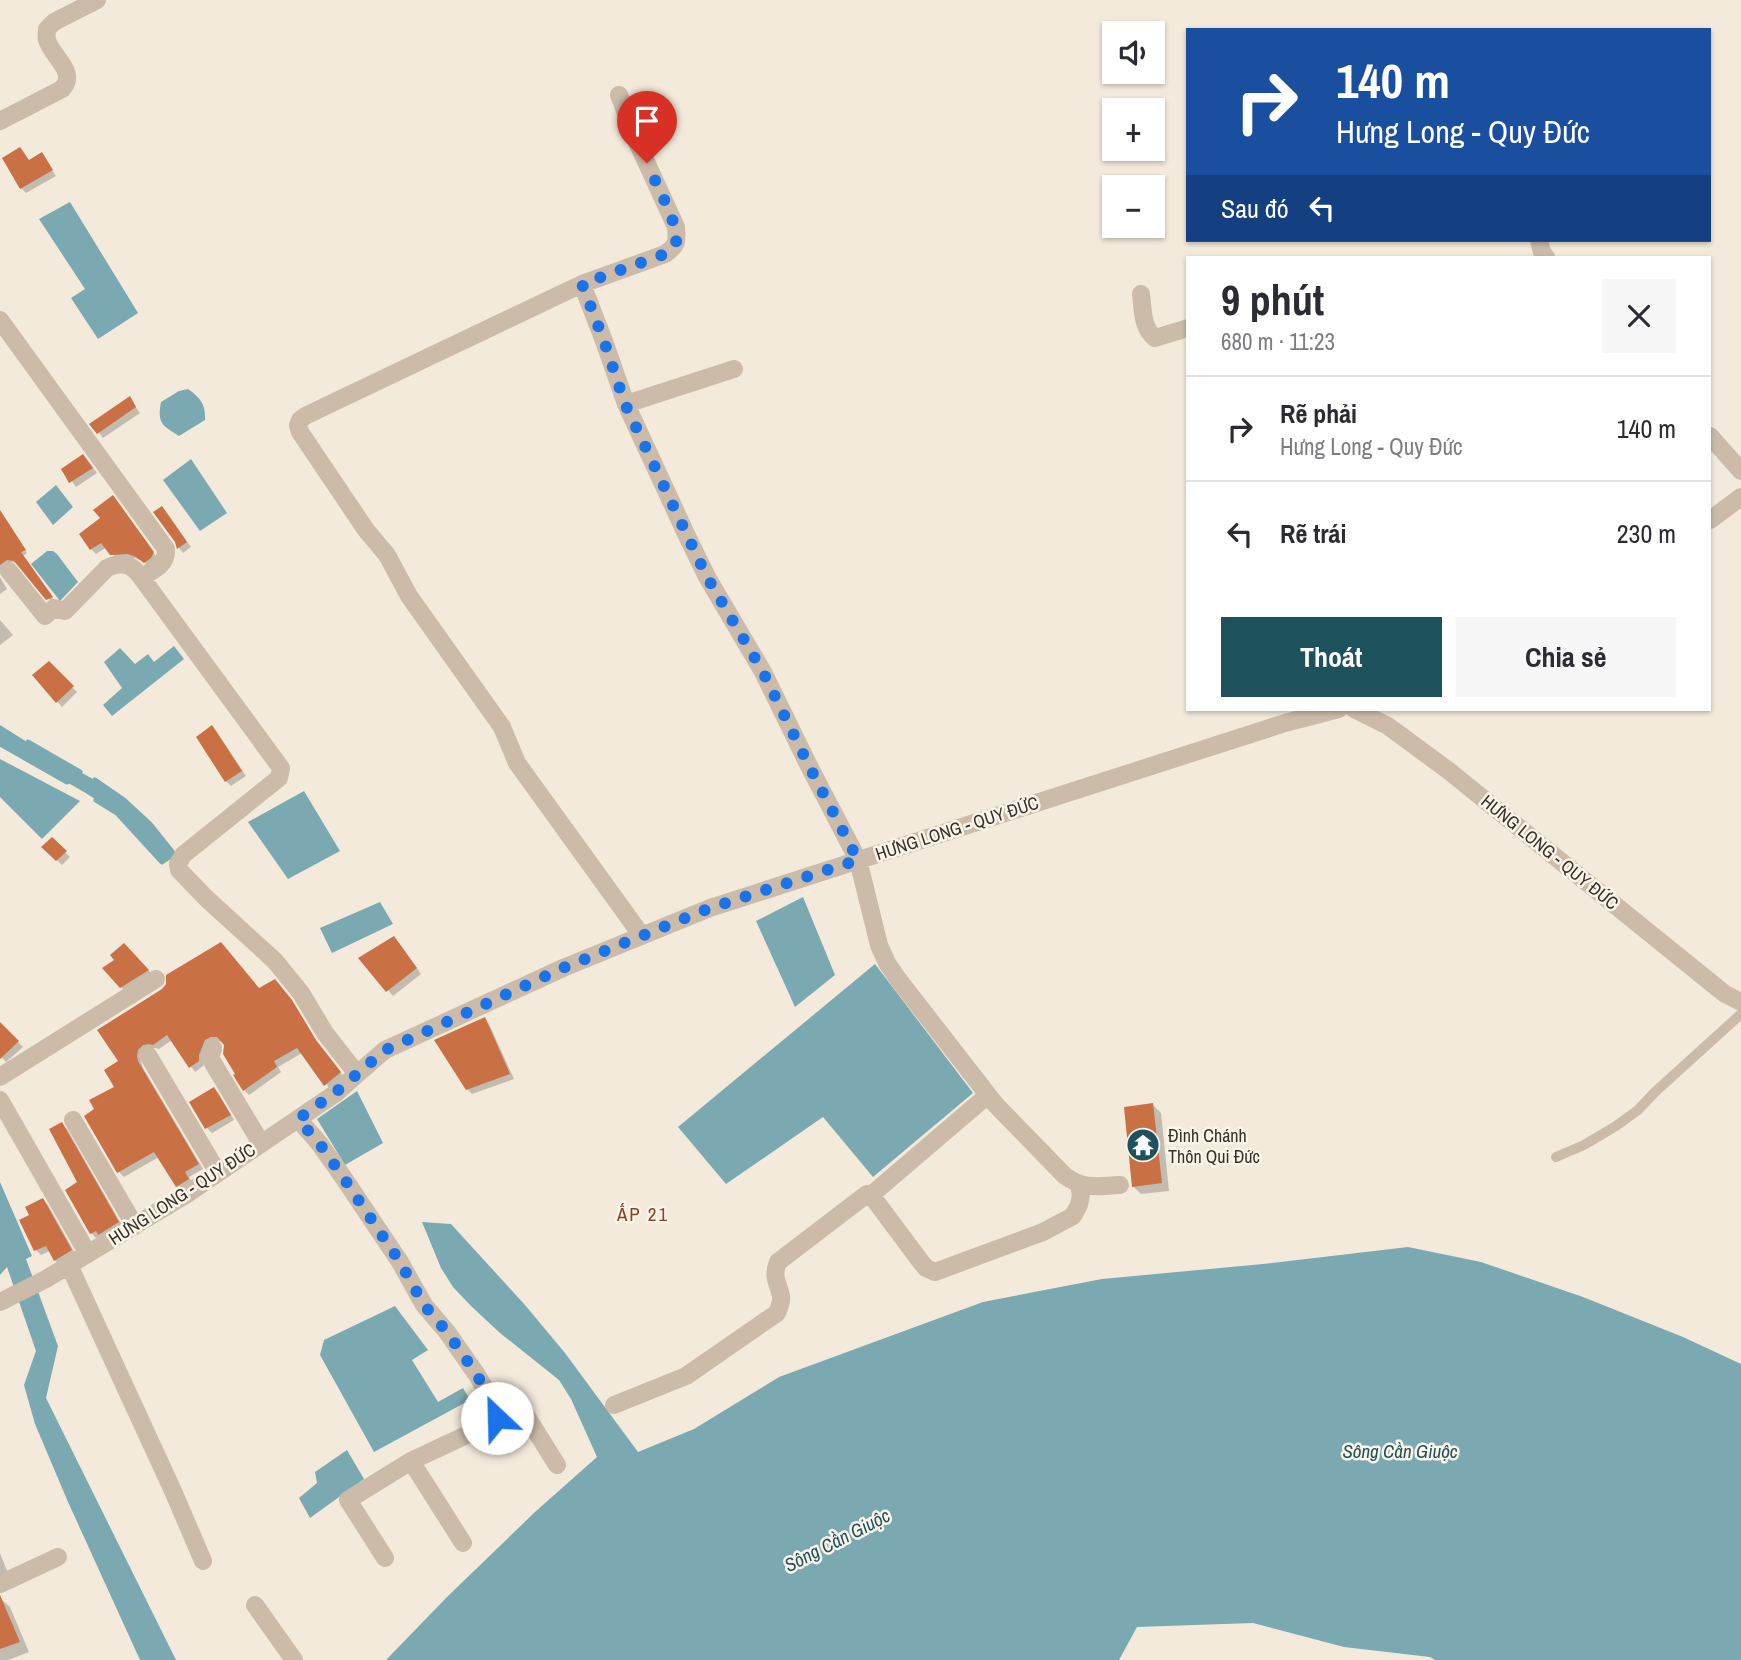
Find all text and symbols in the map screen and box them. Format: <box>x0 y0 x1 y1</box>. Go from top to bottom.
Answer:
map controls <box>1102 21 1165 238</box>
button: sound <box>1102 21 1165 84</box>
text: 140 m <box>1336 47 1450 113</box>
icon: right <box>1221 56 1312 147</box>
pin <box>617 91 677 163</box>
button: + <box>1102 98 1165 161</box>
icon: arrive <box>628 102 666 140</box>
text: Hưng Long - Quy Đức <box>1336 110 1590 153</box>
button: − <box>1102 175 1165 238</box>
icon: left <box>1303 189 1341 227</box>
text: Sau đó <box>1221 191 1289 226</box>
text: 9 phút <box>1221 272 1324 328</box>
button: close <box>1602 279 1676 353</box>
text: 680 m · 11:23 <box>1221 326 1335 357</box>
text: Rẽ phải <box>1280 396 1357 431</box>
icon: right <box>1221 410 1259 448</box>
text: 140 m <box>1617 411 1676 446</box>
text: Hưng Long - Quy Đức <box>1280 431 1462 462</box>
icon: left <box>1221 515 1259 553</box>
text: Rẽ trái <box>1280 516 1346 551</box>
text: 230 m <box>1617 516 1676 551</box>
button: Thoát <box>1221 617 1442 697</box>
button: Chia sẻ <box>1456 617 1676 697</box>
street label: HƯNG LONG - QUY ĐỨC <box>1476 789 1624 915</box>
street label: HƯNG LONG - QUY ĐỨC <box>872 790 1042 866</box>
place label: Đình Chánh Thôn Qui Đức <box>1168 1123 1260 1169</box>
temple icon: Đình Chánh Thôn Qui Đức <box>1124 1126 1162 1164</box>
street label: HƯNG LONG - QUY ĐỨC <box>104 1137 260 1251</box>
district label: ẤP 21 <box>616 1201 669 1227</box>
position arrow <box>460 1381 534 1455</box>
water label: Sông Cần Giuộc <box>1342 1438 1458 1464</box>
water label: Sông Cần Giuộc <box>780 1502 894 1578</box>

